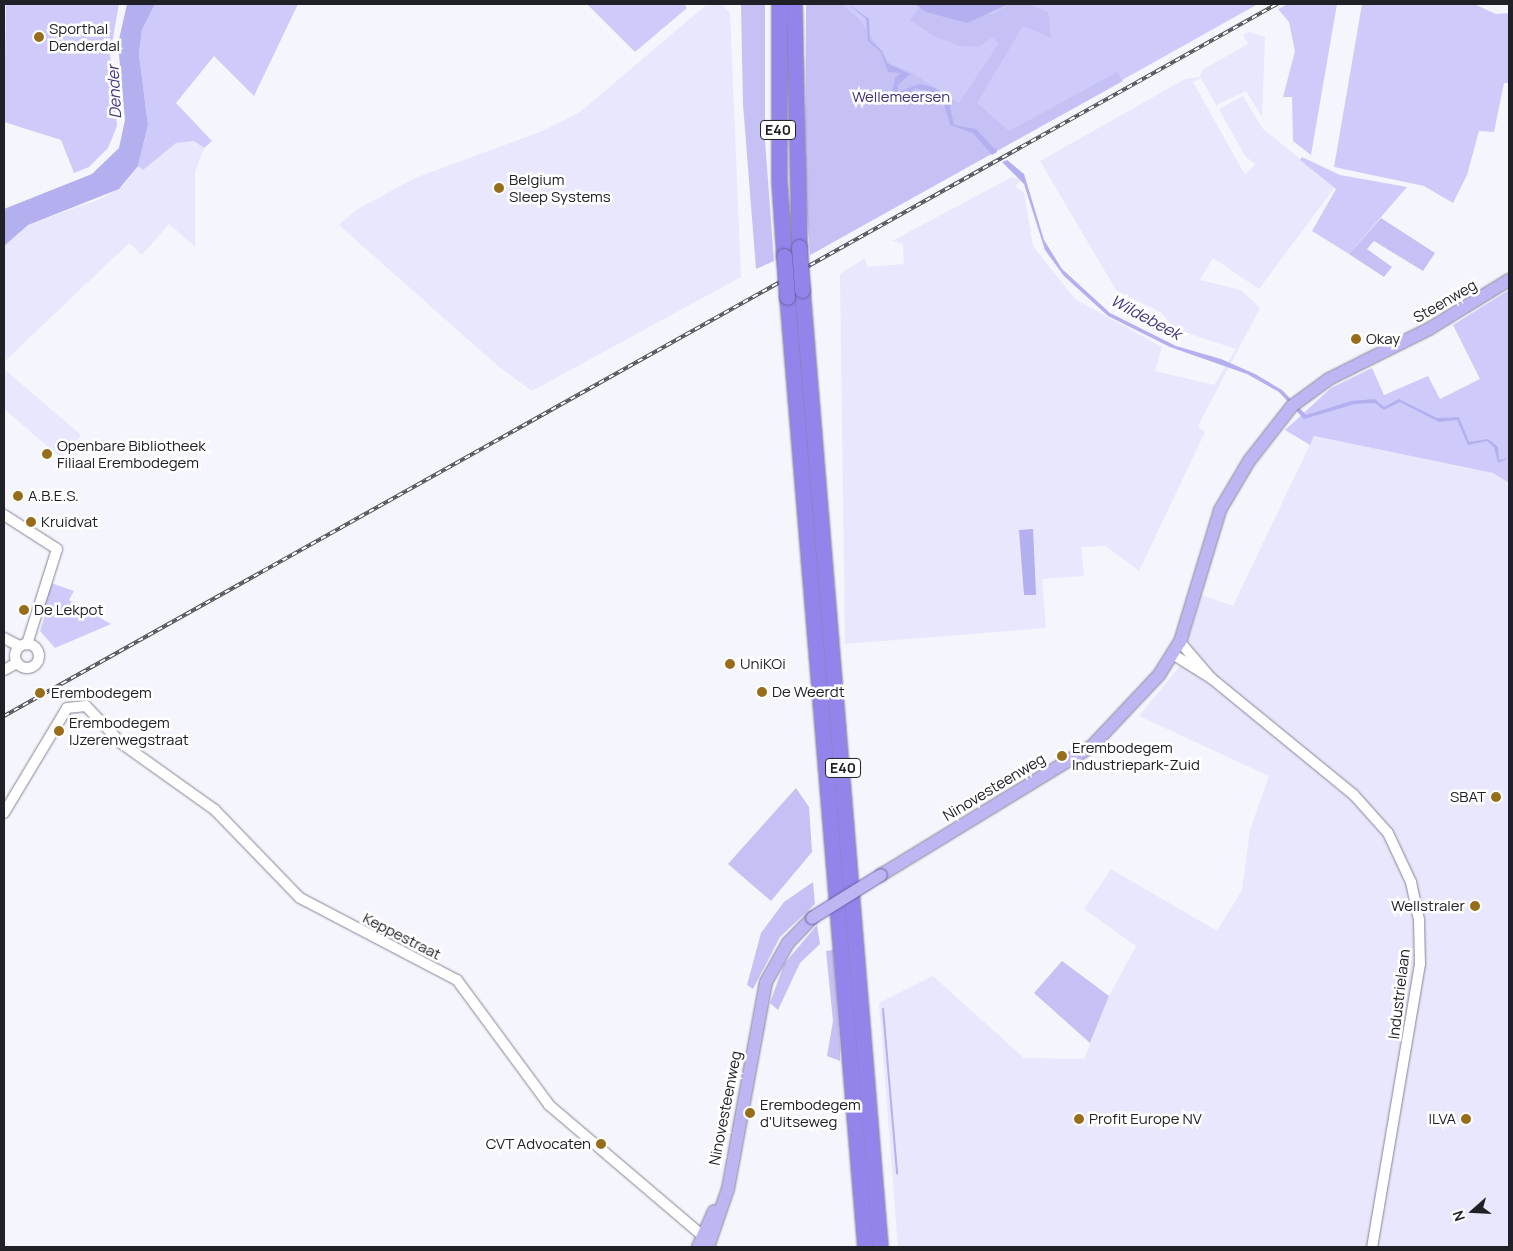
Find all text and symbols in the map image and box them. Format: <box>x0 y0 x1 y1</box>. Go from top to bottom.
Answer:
place label: Sporthal Denderdal <box>49 19 120 54</box>
marker: Sporthal Denderdal <box>33 31 45 43</box>
water label: Dender <box>103 65 125 119</box>
park label: Wellemeersen <box>852 88 950 106</box>
road number: E40 <box>759 118 797 142</box>
place label: Belgium Sleep Systems <box>509 170 611 205</box>
marker: Belgium Sleep Systems <box>493 182 505 194</box>
street label: Steenweg <box>1410 276 1480 326</box>
water label: Wildebeek <box>1107 290 1185 344</box>
place label: Okay <box>1366 330 1400 348</box>
marker: Okay <box>1350 333 1362 345</box>
place label: Openbare Bibliotheek Filiaal Erembodegem <box>57 436 206 471</box>
marker: Openbare Bibliotheek Filiaal Erembodegem <box>41 448 53 460</box>
place label: A.B.E.S. <box>28 487 79 505</box>
marker: A.B.E.S. <box>12 490 24 502</box>
place label: Kruidvat <box>41 513 98 531</box>
marker: Kruidvat <box>25 516 37 528</box>
place label: De Lekpot <box>34 601 103 619</box>
marker: De Lekpot <box>18 604 30 616</box>
place label: UniKOi <box>740 655 786 673</box>
marker: UniKOi <box>724 658 736 670</box>
place label: De Weerdt <box>772 683 845 701</box>
place label: Erembodegem <box>51 684 152 702</box>
marker: Erembodegem <box>33 686 47 700</box>
marker: De Weerdt <box>756 686 768 698</box>
place label: Erembodegem IJzerenwegstraat <box>69 713 189 748</box>
marker: Erembodegem IJzerenwegstraat <box>53 725 65 737</box>
place label: Erembodegem Industriepark-Zuid <box>1072 738 1200 773</box>
street label: Ninovesteenweg <box>940 749 1048 825</box>
marker: Erembodegem Industriepark-Zuid <box>1056 750 1068 762</box>
road number: E40 <box>824 756 862 780</box>
place label: SBAT <box>1450 788 1486 806</box>
marker: SBAT <box>1490 791 1502 803</box>
place label: Wellstraler <box>1391 897 1465 915</box>
marker: Wellstraler <box>1469 900 1481 912</box>
street label: Keppestraat <box>360 909 444 963</box>
street label: Industrielaan <box>1385 948 1413 1040</box>
street label: Ninovesteenweg <box>705 1049 745 1167</box>
place label: Erembodegem d'Uitseweg <box>760 1095 861 1130</box>
marker: Erembodegem d'Uitseweg <box>744 1107 756 1119</box>
place label: Profit Europe NV <box>1089 1110 1202 1128</box>
place label: ILVA <box>1429 1110 1456 1128</box>
marker: Profit Europe NV <box>1073 1113 1085 1125</box>
marker: ILVA <box>1460 1113 1472 1125</box>
place label: CVT Advocaten <box>485 1135 591 1153</box>
marker: CVT Advocaten <box>595 1138 607 1150</box>
north arrow <box>1448 1186 1498 1236</box>
text: N <box>1448 1208 1469 1224</box>

